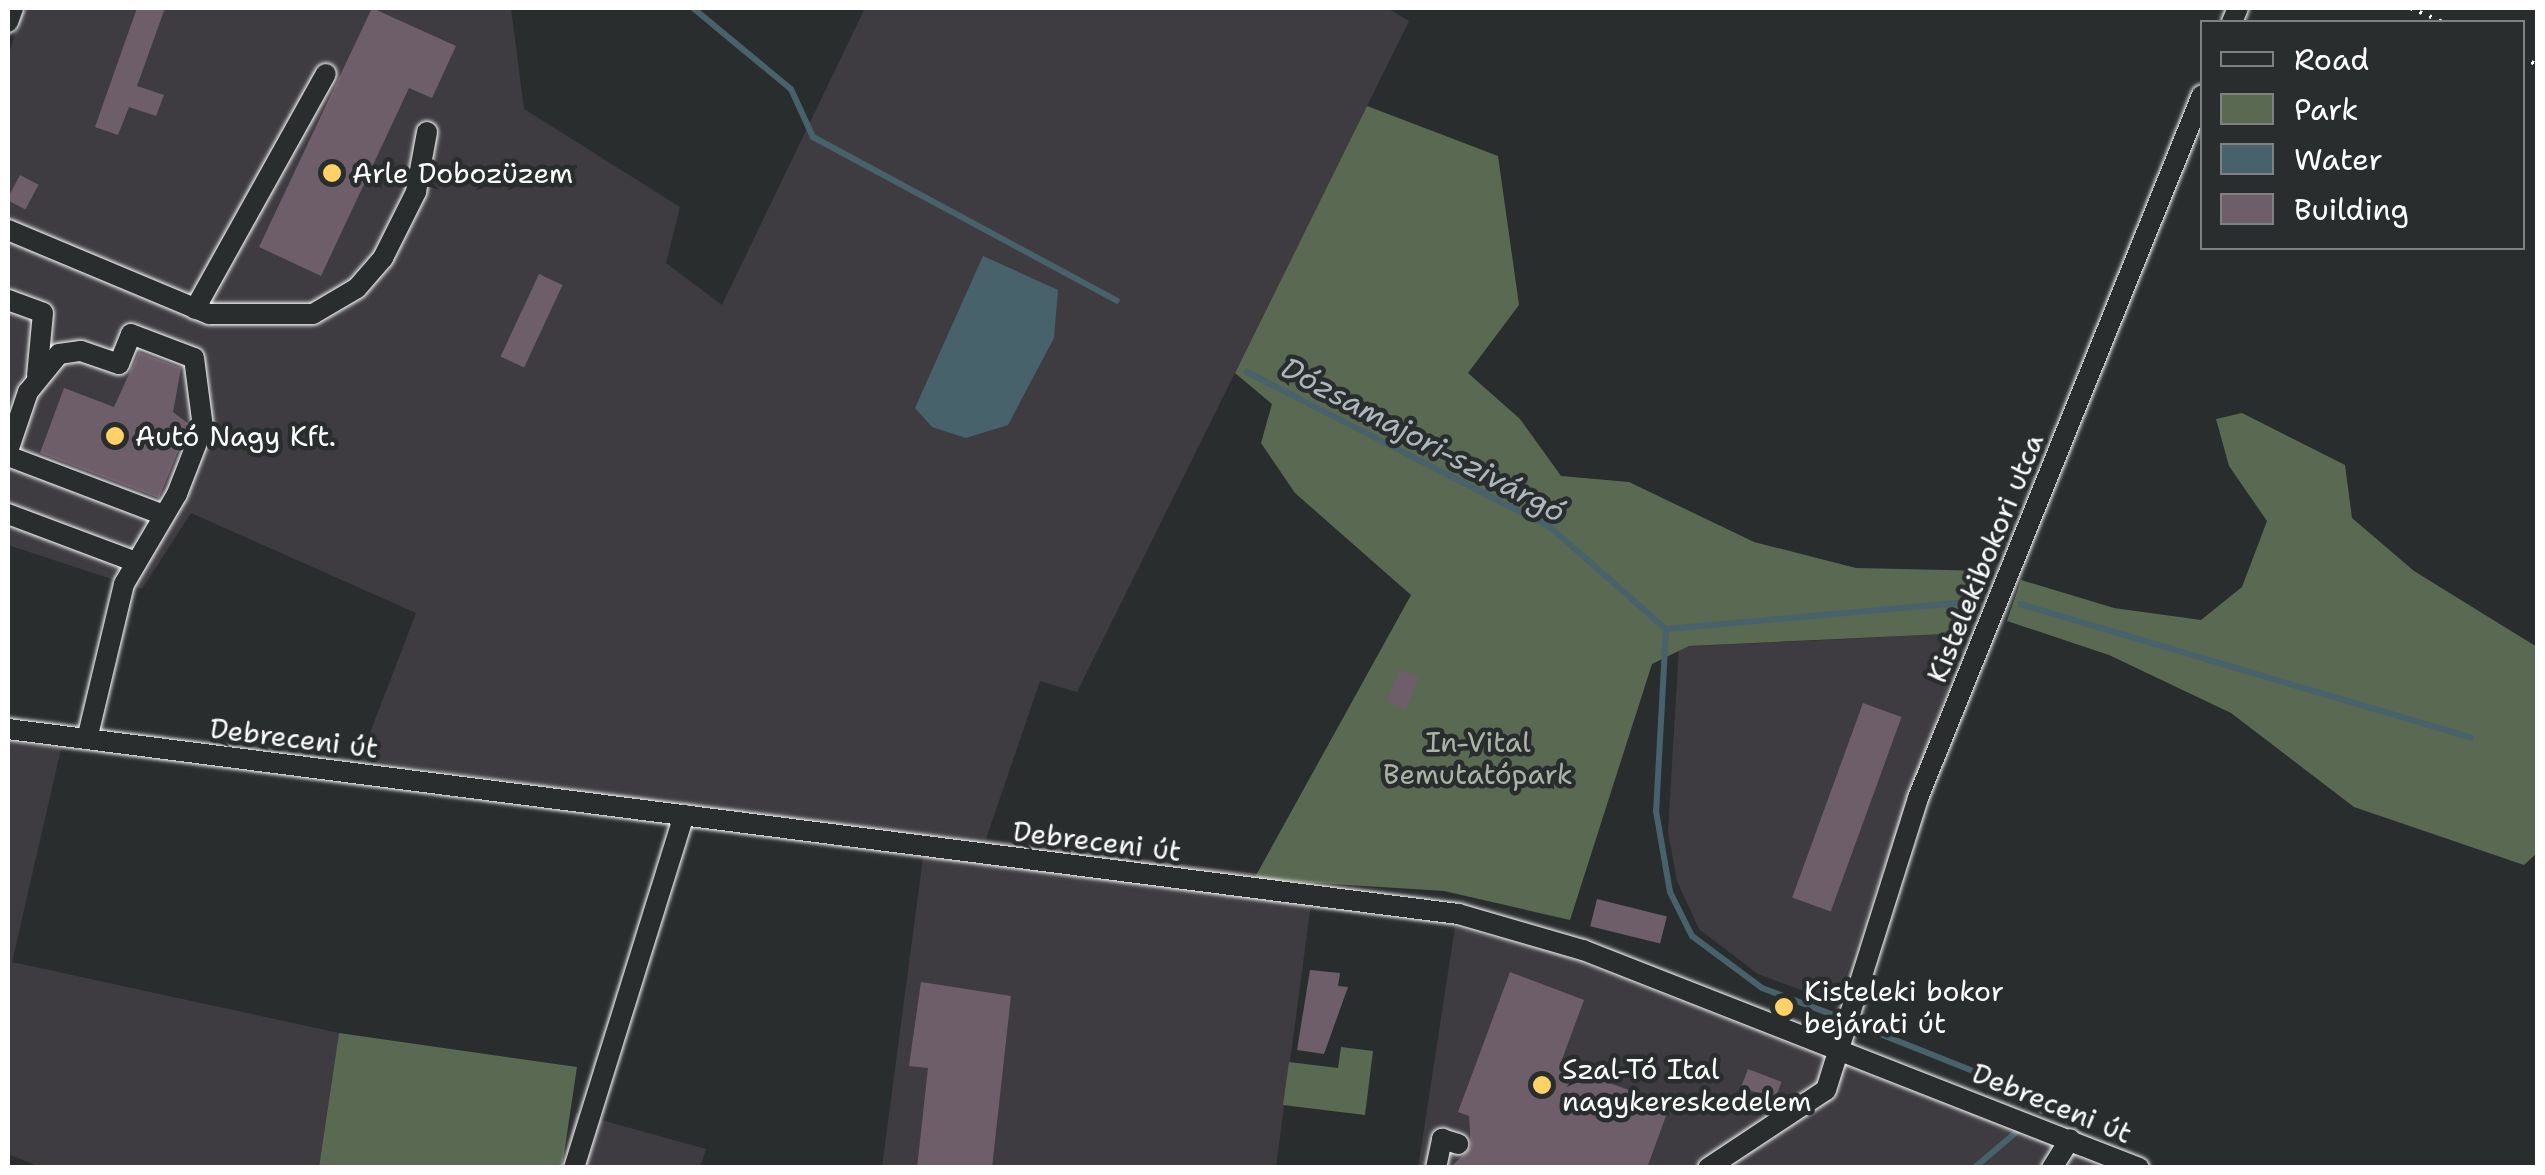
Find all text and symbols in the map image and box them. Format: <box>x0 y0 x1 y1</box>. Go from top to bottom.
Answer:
legend <box>2200 20 2525 250</box>
text: Road <box>2294 39 2369 80</box>
text: Park <box>2294 89 2358 130</box>
text: Water <box>2294 139 2383 180</box>
place label: Arle Dobozüzem <box>352 156 573 190</box>
marker: Arle Dobozüzem <box>321 162 343 184</box>
text: Building <box>2294 189 2409 230</box>
water label: Dózsamajori-szivárgó <box>1275 350 1571 530</box>
place label: Autó Nagy Kft. <box>135 419 336 453</box>
marker: Autó Nagy Kft. <box>104 425 126 447</box>
street label: Kistelekibokori utca <box>1920 429 2050 687</box>
street label: Debreceni út <box>208 711 380 765</box>
park label: In-Vital Bemutatópark <box>1383 725 1573 791</box>
street label: Debreceni út <box>1011 814 1183 868</box>
place label: Kisteleki bokor bejárati út <box>1804 974 2004 1040</box>
marker: Kisteleki bokor bejárati út <box>1773 996 1795 1018</box>
place label: Szal-Tó Ital nagykereskedelem <box>1562 1052 1812 1118</box>
street label: Debreceni út <box>1967 1056 2137 1150</box>
marker: Szal-Tó Ital nagykereskedelem <box>1531 1074 1553 1096</box>

